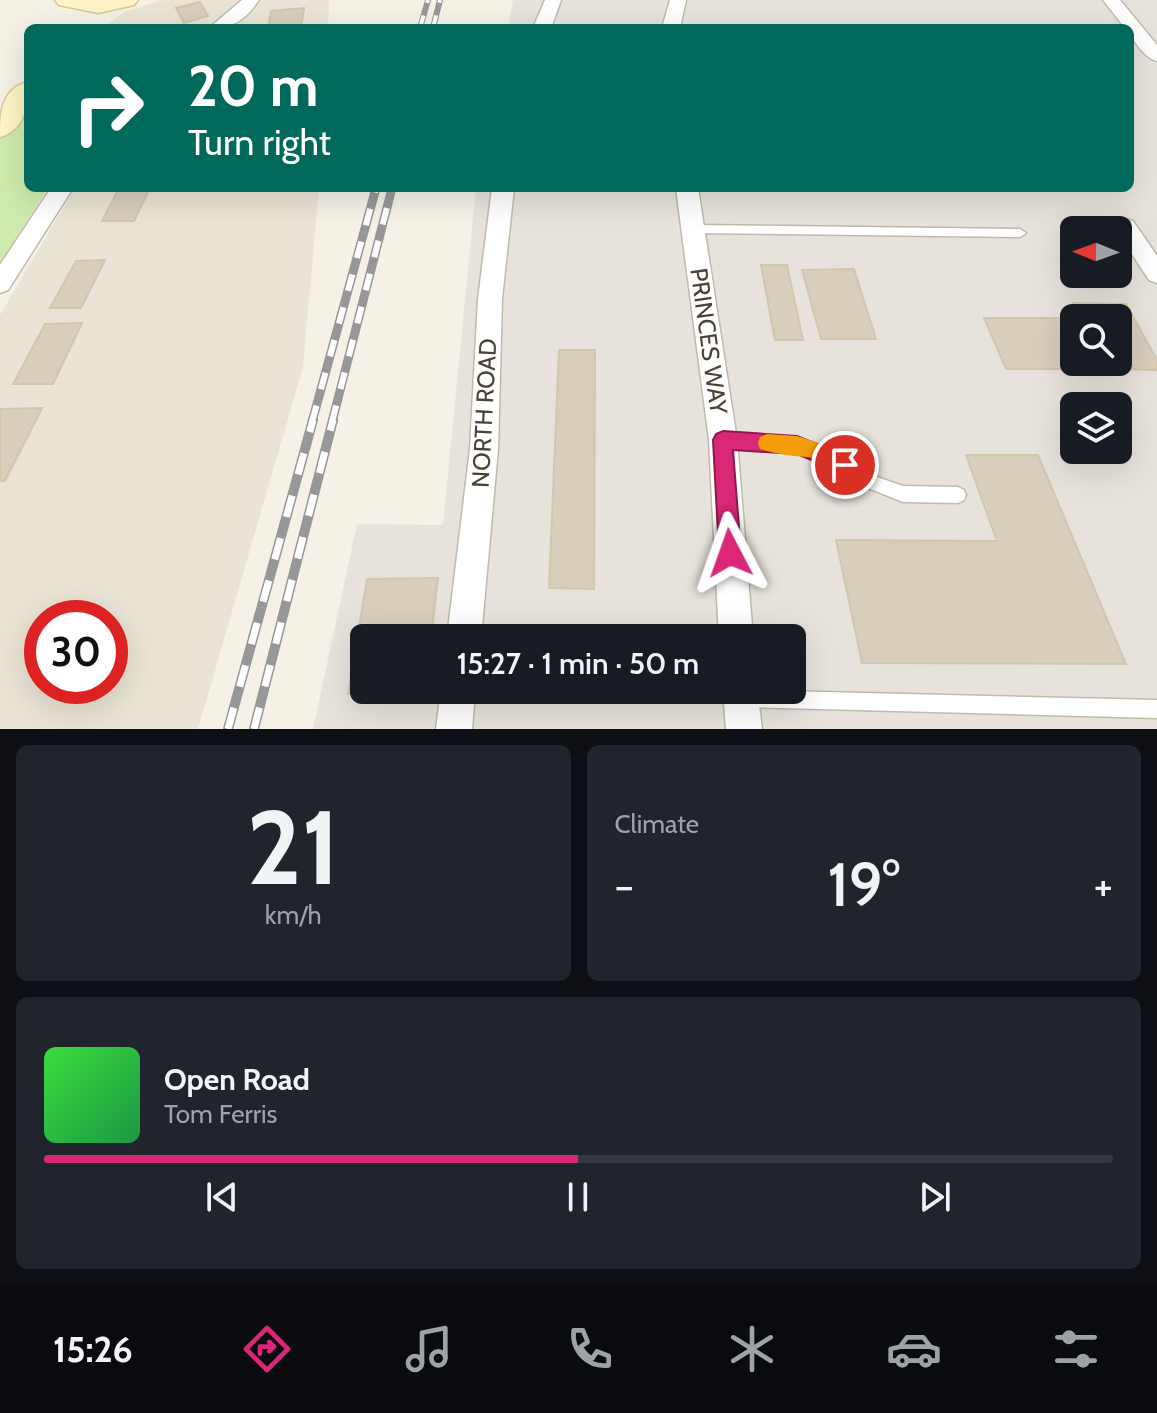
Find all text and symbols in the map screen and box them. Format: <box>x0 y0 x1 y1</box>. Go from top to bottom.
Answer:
text: 20 m <box>188 52 318 120</box>
icon: right <box>56 56 160 160</box>
text: Turn right <box>188 120 331 164</box>
north arrow <box>1060 216 1132 288</box>
map controls <box>1060 216 1132 464</box>
street label: PRINCES WAY <box>684 266 734 416</box>
button: search <box>1060 304 1132 376</box>
street label: NORTH ROAD <box>466 338 502 488</box>
button: layers <box>1060 392 1132 464</box>
pin <box>811 431 879 499</box>
icon: arrive <box>823 443 867 487</box>
position arrow <box>688 511 772 595</box>
speed limit sign: 30 <box>24 600 128 704</box>
text: 15:27 · 1 min · 50 m <box>457 645 699 682</box>
text: 21 <box>247 784 340 910</box>
text: Climate <box>615 808 699 840</box>
text: 19° <box>828 848 900 921</box>
text: − <box>615 859 634 912</box>
text: + <box>1094 859 1113 912</box>
text: km/h <box>265 899 322 931</box>
text: Open Road <box>164 1061 310 1098</box>
text: Tom Ferris <box>164 1098 277 1130</box>
icon: previous <box>200 1175 244 1219</box>
icon: pause <box>556 1175 600 1219</box>
icon: next <box>913 1175 957 1219</box>
icon: directions <box>239 1321 295 1377</box>
icon: music <box>401 1321 457 1377</box>
icon: phone <box>562 1321 618 1377</box>
icon: climate <box>724 1321 780 1377</box>
icon: car <box>886 1321 942 1377</box>
icon: filters <box>1048 1321 1104 1377</box>
text: 15:26 <box>53 1327 133 1371</box>

